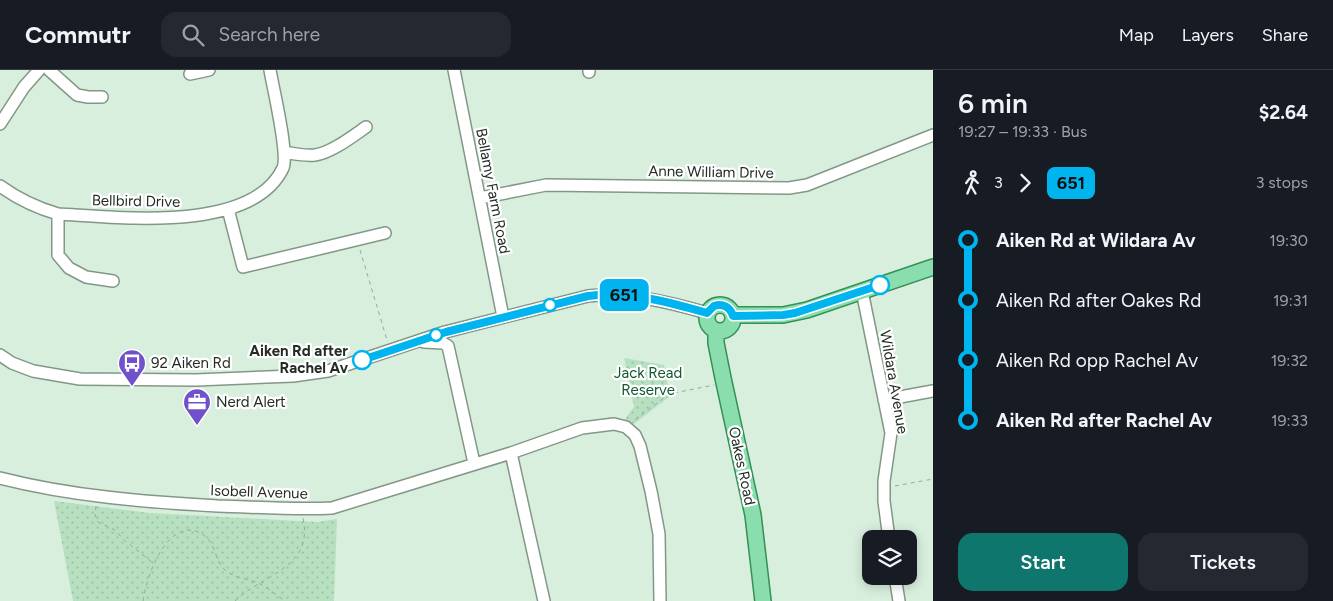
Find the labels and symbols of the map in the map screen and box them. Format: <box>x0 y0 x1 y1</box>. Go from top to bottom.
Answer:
street label: Bellamy Farm Road <box>472 127 514 255</box>
street label: Anne William Drive <box>648 162 774 182</box>
street label: Bellbird Drive <box>92 191 180 211</box>
unlabelled marker <box>870 275 890 295</box>
line badge: 651 <box>595 279 653 311</box>
unlabelled marker <box>543 298 557 312</box>
unlabelled marker <box>429 328 443 342</box>
street label: Wildara Avenue <box>876 329 912 435</box>
place label: Aiken Rd after Rachel Av <box>249 342 349 377</box>
bus stop icon: 92 Aiken Rd <box>117 348 147 387</box>
marker: Aiken Rd after Rachel Av <box>352 350 372 370</box>
place label: 92 Aiken Rd <box>151 354 231 372</box>
park label: Jack Read Reserve <box>614 364 682 399</box>
office icon: Nerd Alert <box>182 387 212 426</box>
place label: Nerd Alert <box>216 393 286 411</box>
street label: Oakes Road <box>725 425 759 507</box>
street label: Isobell Avenue <box>210 481 308 503</box>

